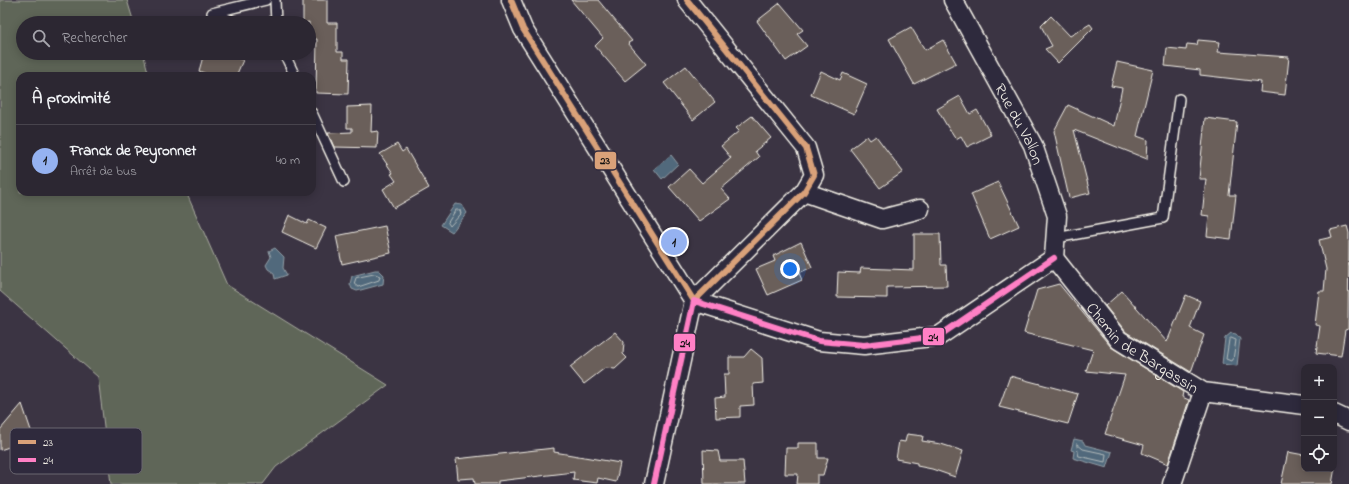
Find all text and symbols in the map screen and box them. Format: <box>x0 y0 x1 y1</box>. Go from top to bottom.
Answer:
search box <box>16 16 316 60</box>
icon: search <box>30 27 52 49</box>
text: Rechercher <box>62 27 127 49</box>
street label: Rue du Vallon <box>987 80 1049 168</box>
text: À proximité <box>32 86 110 111</box>
text: Franck de Peyronnet <box>70 140 196 162</box>
text: 1 <box>43 151 47 170</box>
text: 40 m <box>276 151 300 170</box>
line badge: 23 <box>594 151 617 170</box>
text: 23 <box>599 153 610 169</box>
text: Arrêt de bus <box>70 162 137 181</box>
pin: 1 <box>661 227 687 257</box>
your location <box>780 259 800 279</box>
street label: Chemin de Bargassin <box>1080 298 1203 401</box>
line badge: 24 <box>922 327 945 346</box>
text: 24 <box>927 330 938 346</box>
line badge: 24 <box>673 333 696 352</box>
text: 24 <box>679 336 690 352</box>
map controls <box>1301 364 1337 472</box>
button: + <box>1301 364 1337 400</box>
button: − <box>1301 400 1337 436</box>
legend <box>10 428 142 474</box>
text: 23 <box>43 435 53 451</box>
button: locate <box>1301 436 1337 472</box>
text: 24 <box>43 453 53 469</box>

